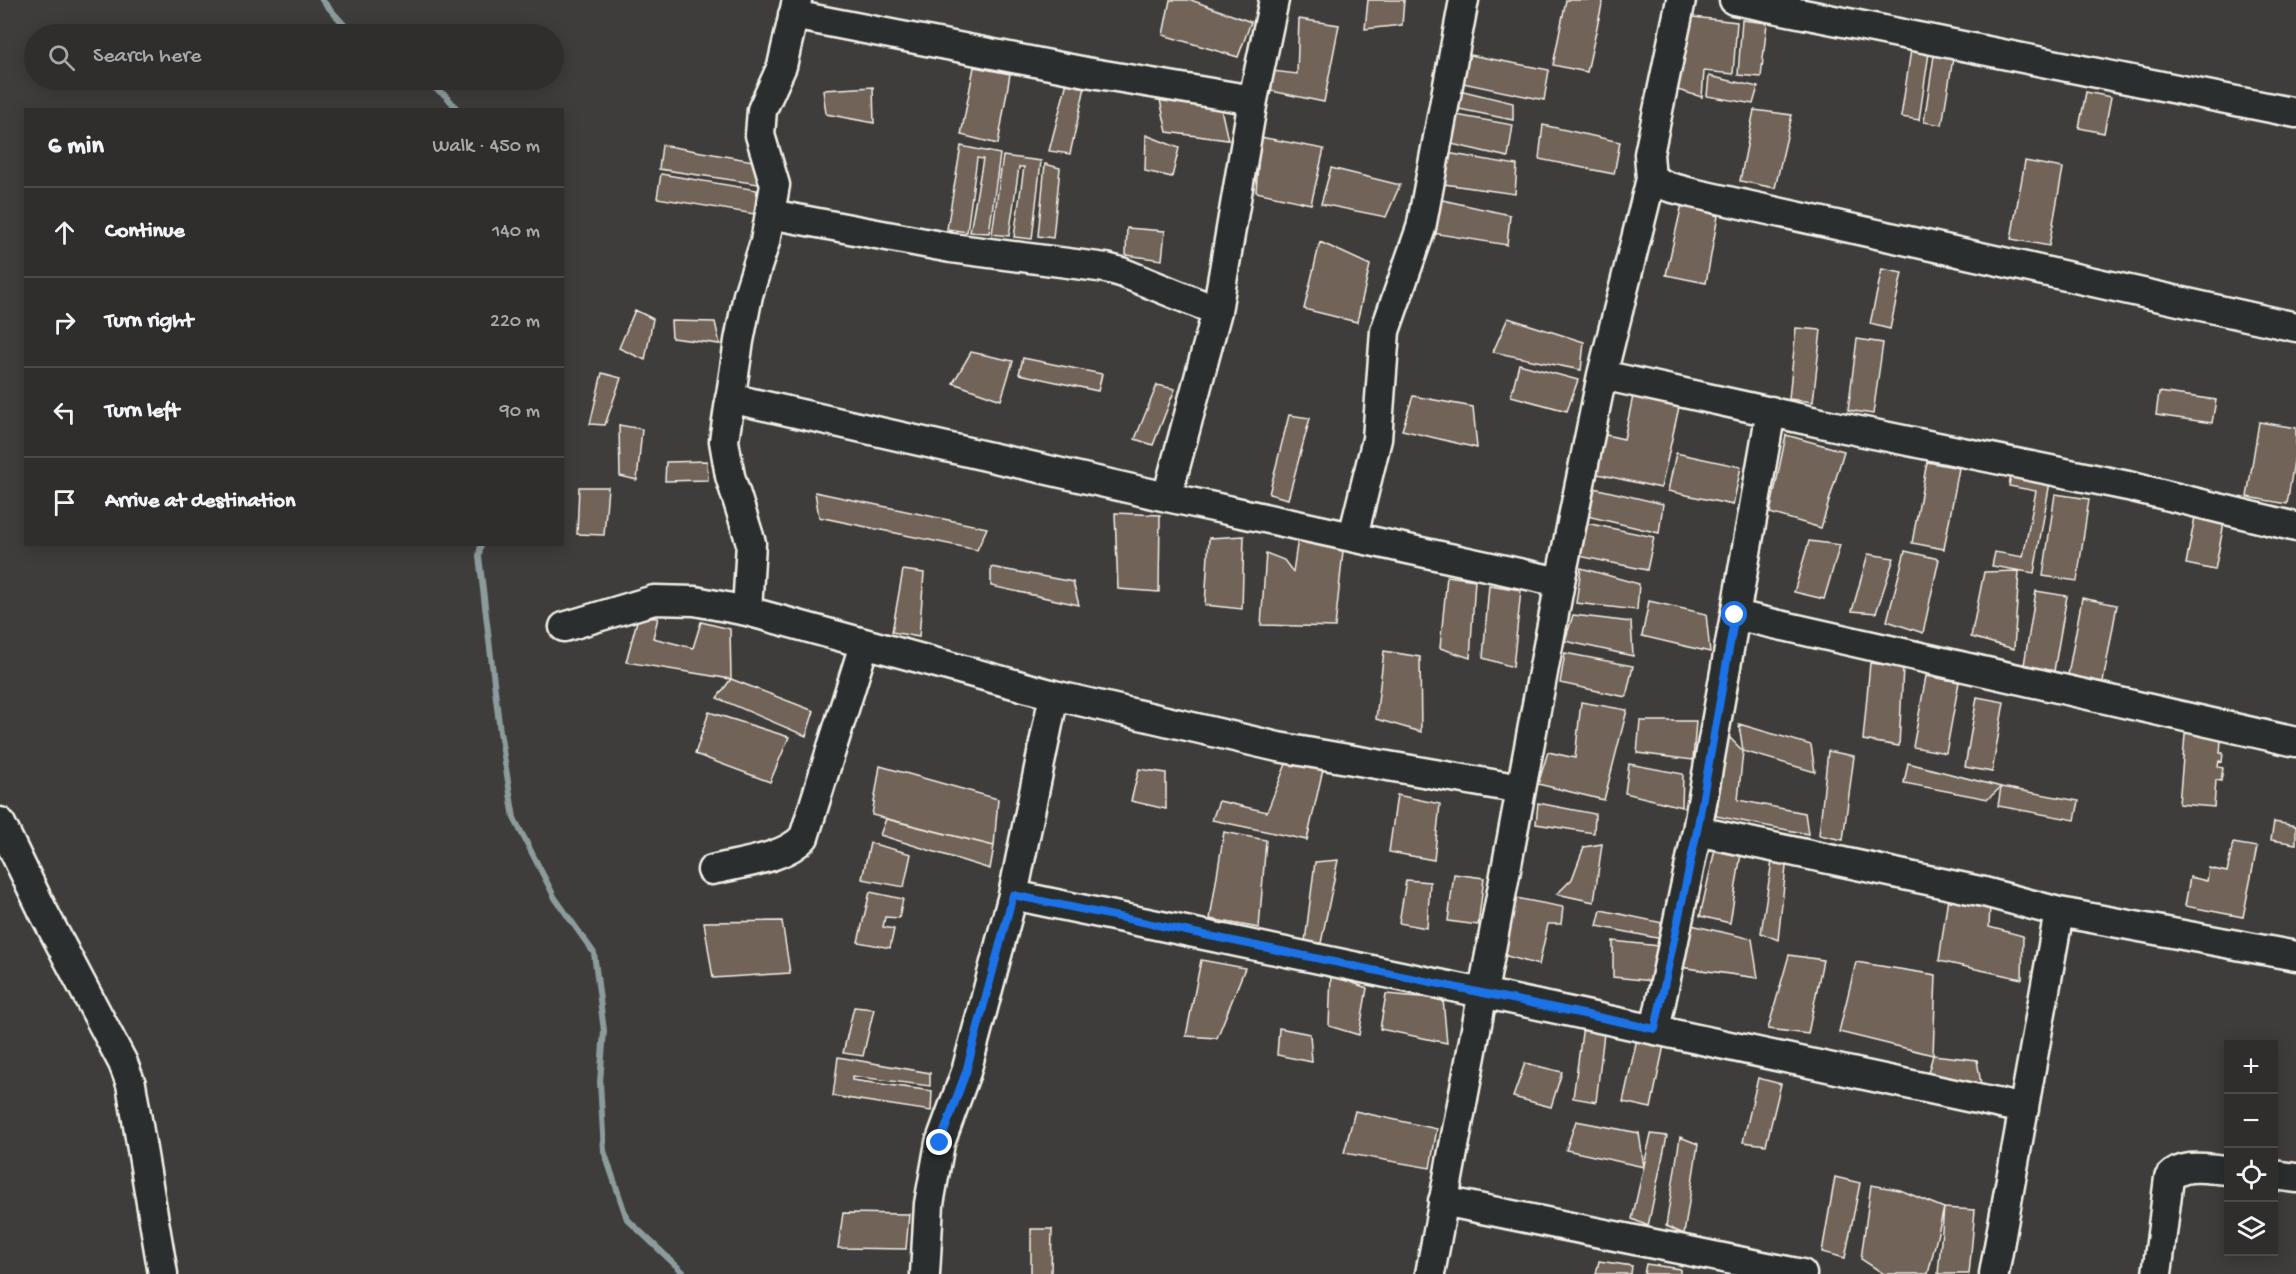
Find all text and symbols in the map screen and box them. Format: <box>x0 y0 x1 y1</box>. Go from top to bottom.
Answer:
search box <box>24 24 564 90</box>
icon: search <box>45 41 78 74</box>
text: Search here <box>93 44 201 70</box>
text: 6 min <box>48 132 104 163</box>
text: Walk · 450 m <box>433 136 540 159</box>
icon: ahead <box>48 216 81 249</box>
text: Continue <box>105 219 185 245</box>
text: 140 m <box>492 221 540 244</box>
icon: right <box>48 306 81 339</box>
text: Turn right <box>105 309 193 335</box>
text: 220 m <box>490 311 540 334</box>
icon: left <box>48 396 81 429</box>
text: Turn left <box>105 399 179 425</box>
text: 90 m <box>500 401 540 424</box>
icon: arrive <box>48 486 81 519</box>
text: Arrive at destination <box>105 489 295 515</box>
route start <box>1721 601 1747 627</box>
map controls <box>2224 1040 2278 1256</box>
button: + <box>2224 1040 2278 1094</box>
button: − <box>2224 1094 2278 1148</box>
route end <box>926 1129 952 1155</box>
button: locate <box>2224 1148 2278 1202</box>
button: layers <box>2224 1202 2278 1256</box>

